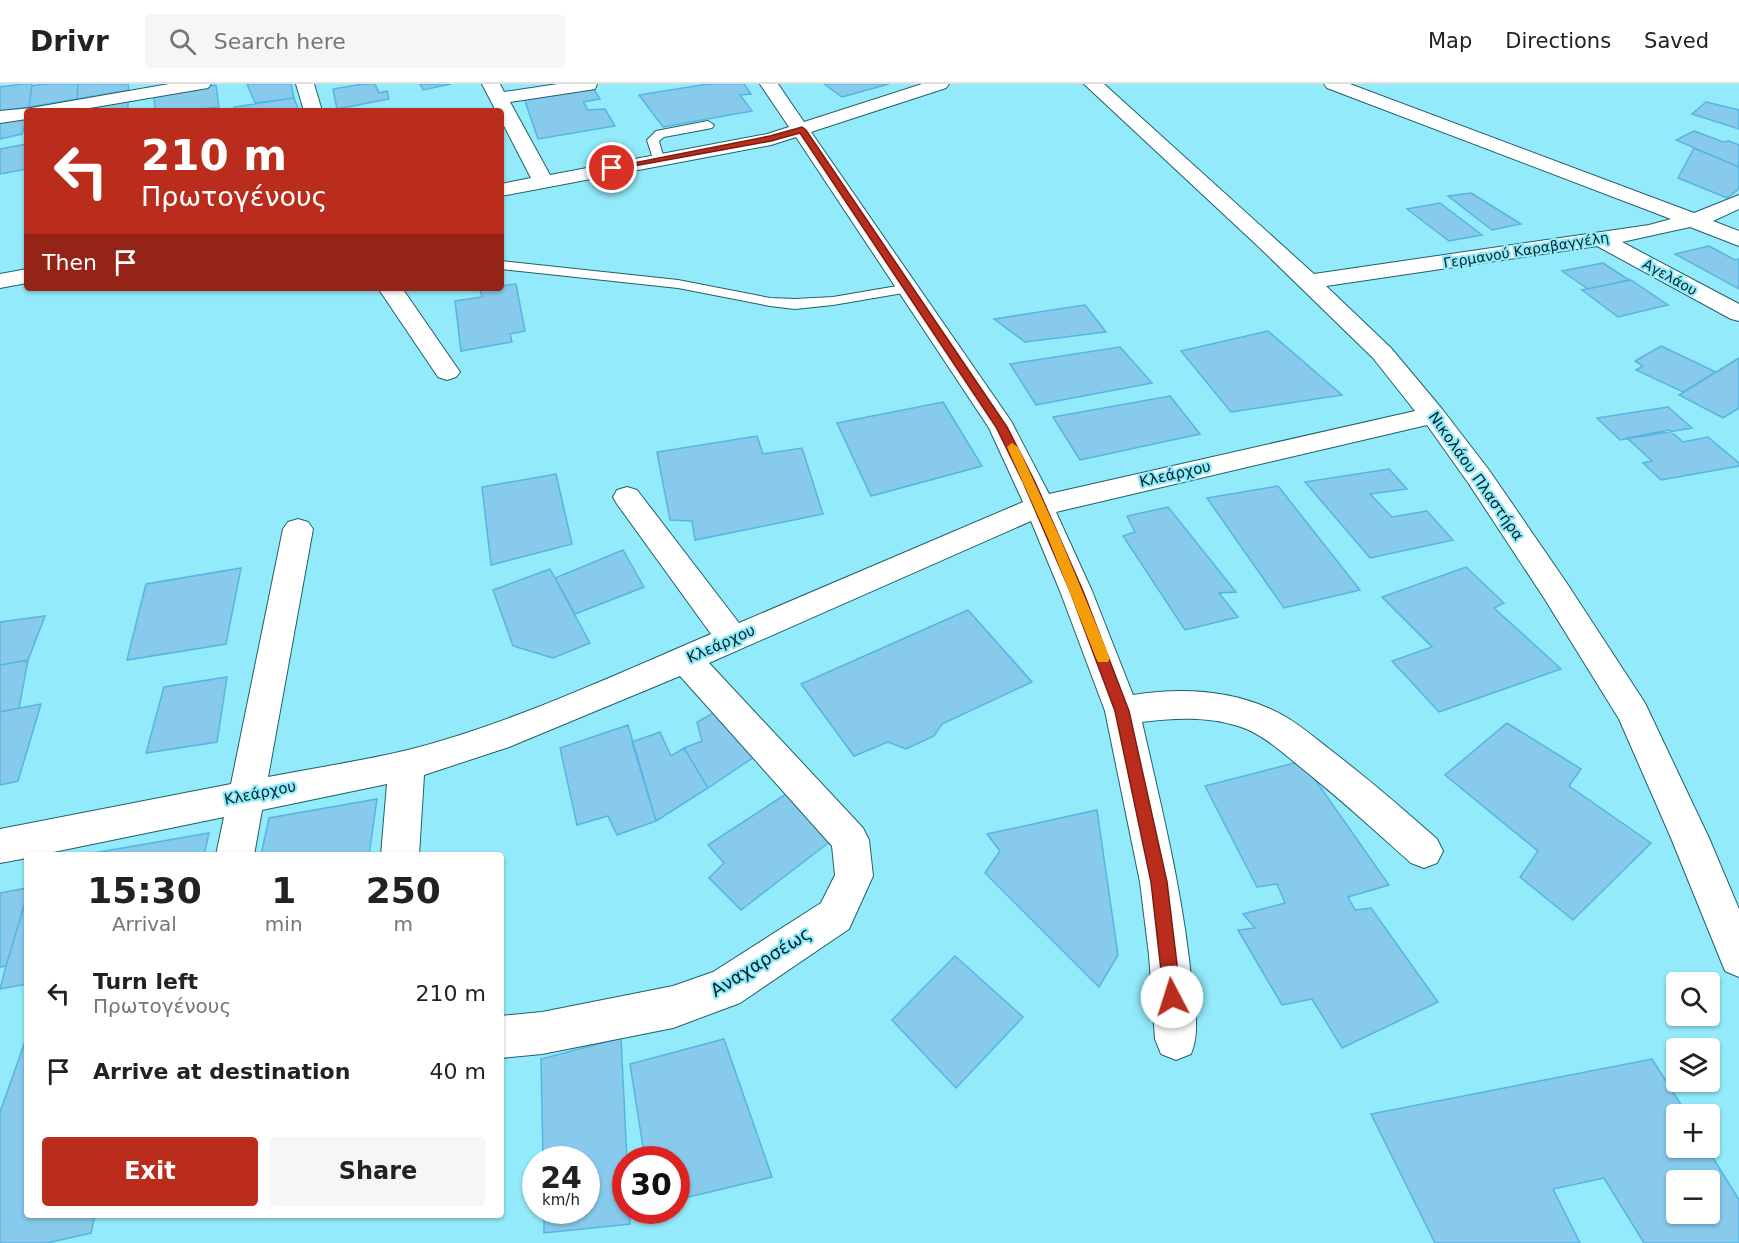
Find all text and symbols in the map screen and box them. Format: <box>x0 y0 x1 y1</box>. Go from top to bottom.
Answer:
search box <box>145 14 565 68</box>
text: Drivr <box>30 25 109 58</box>
icon: search <box>166 25 199 58</box>
text: Search here <box>214 29 346 54</box>
text: Map <box>1428 29 1472 53</box>
text: Directions <box>1505 29 1611 53</box>
text: Saved <box>1644 29 1709 53</box>
text: 210 m <box>141 131 287 180</box>
icon: left <box>42 132 120 210</box>
pin <box>586 142 637 193</box>
icon: arrive <box>595 151 628 184</box>
text: Πρωτογένους <box>141 181 327 212</box>
street label: Γερμανού Καραβαγγέλη <box>1442 229 1610 271</box>
icon: arrive <box>109 246 142 279</box>
text: Then <box>42 250 97 275</box>
street label: Αγελάου <box>1640 256 1700 298</box>
street label: Νικολάου Πλαστήρα <box>1425 408 1527 544</box>
street label: Κλεάρχου <box>1138 457 1212 491</box>
street label: Κλεάρχου <box>684 621 758 667</box>
street label: Κλεάρχου <box>223 777 297 809</box>
text: 15:30 <box>87 870 202 911</box>
text: 1 <box>271 870 296 911</box>
text: 250 <box>366 870 441 911</box>
text: Arrival <box>112 912 177 936</box>
text: min <box>265 912 303 936</box>
text: m <box>394 912 413 936</box>
street label: Αναχαρσέως <box>707 922 815 1001</box>
position arrow <box>1140 965 1204 1029</box>
text: Turn left <box>93 969 198 994</box>
map controls <box>1666 972 1720 1224</box>
button: search <box>1666 972 1720 1026</box>
icon: left <box>42 977 75 1010</box>
text: 210 m <box>416 981 486 1006</box>
text: Πρωτογένους <box>93 994 231 1018</box>
button: layers <box>1666 1038 1720 1092</box>
icon: arrive <box>42 1055 75 1088</box>
text: Arrive at destination <box>93 1059 350 1084</box>
text: 40 m <box>430 1059 486 1084</box>
button: + <box>1666 1104 1720 1158</box>
button: Exit <box>42 1137 258 1206</box>
button: Share <box>270 1137 486 1206</box>
speed limit sign: 30 <box>612 1146 690 1224</box>
text: 24 <box>540 1160 582 1195</box>
button: − <box>1666 1170 1720 1224</box>
text: km/h <box>542 1191 580 1209</box>

